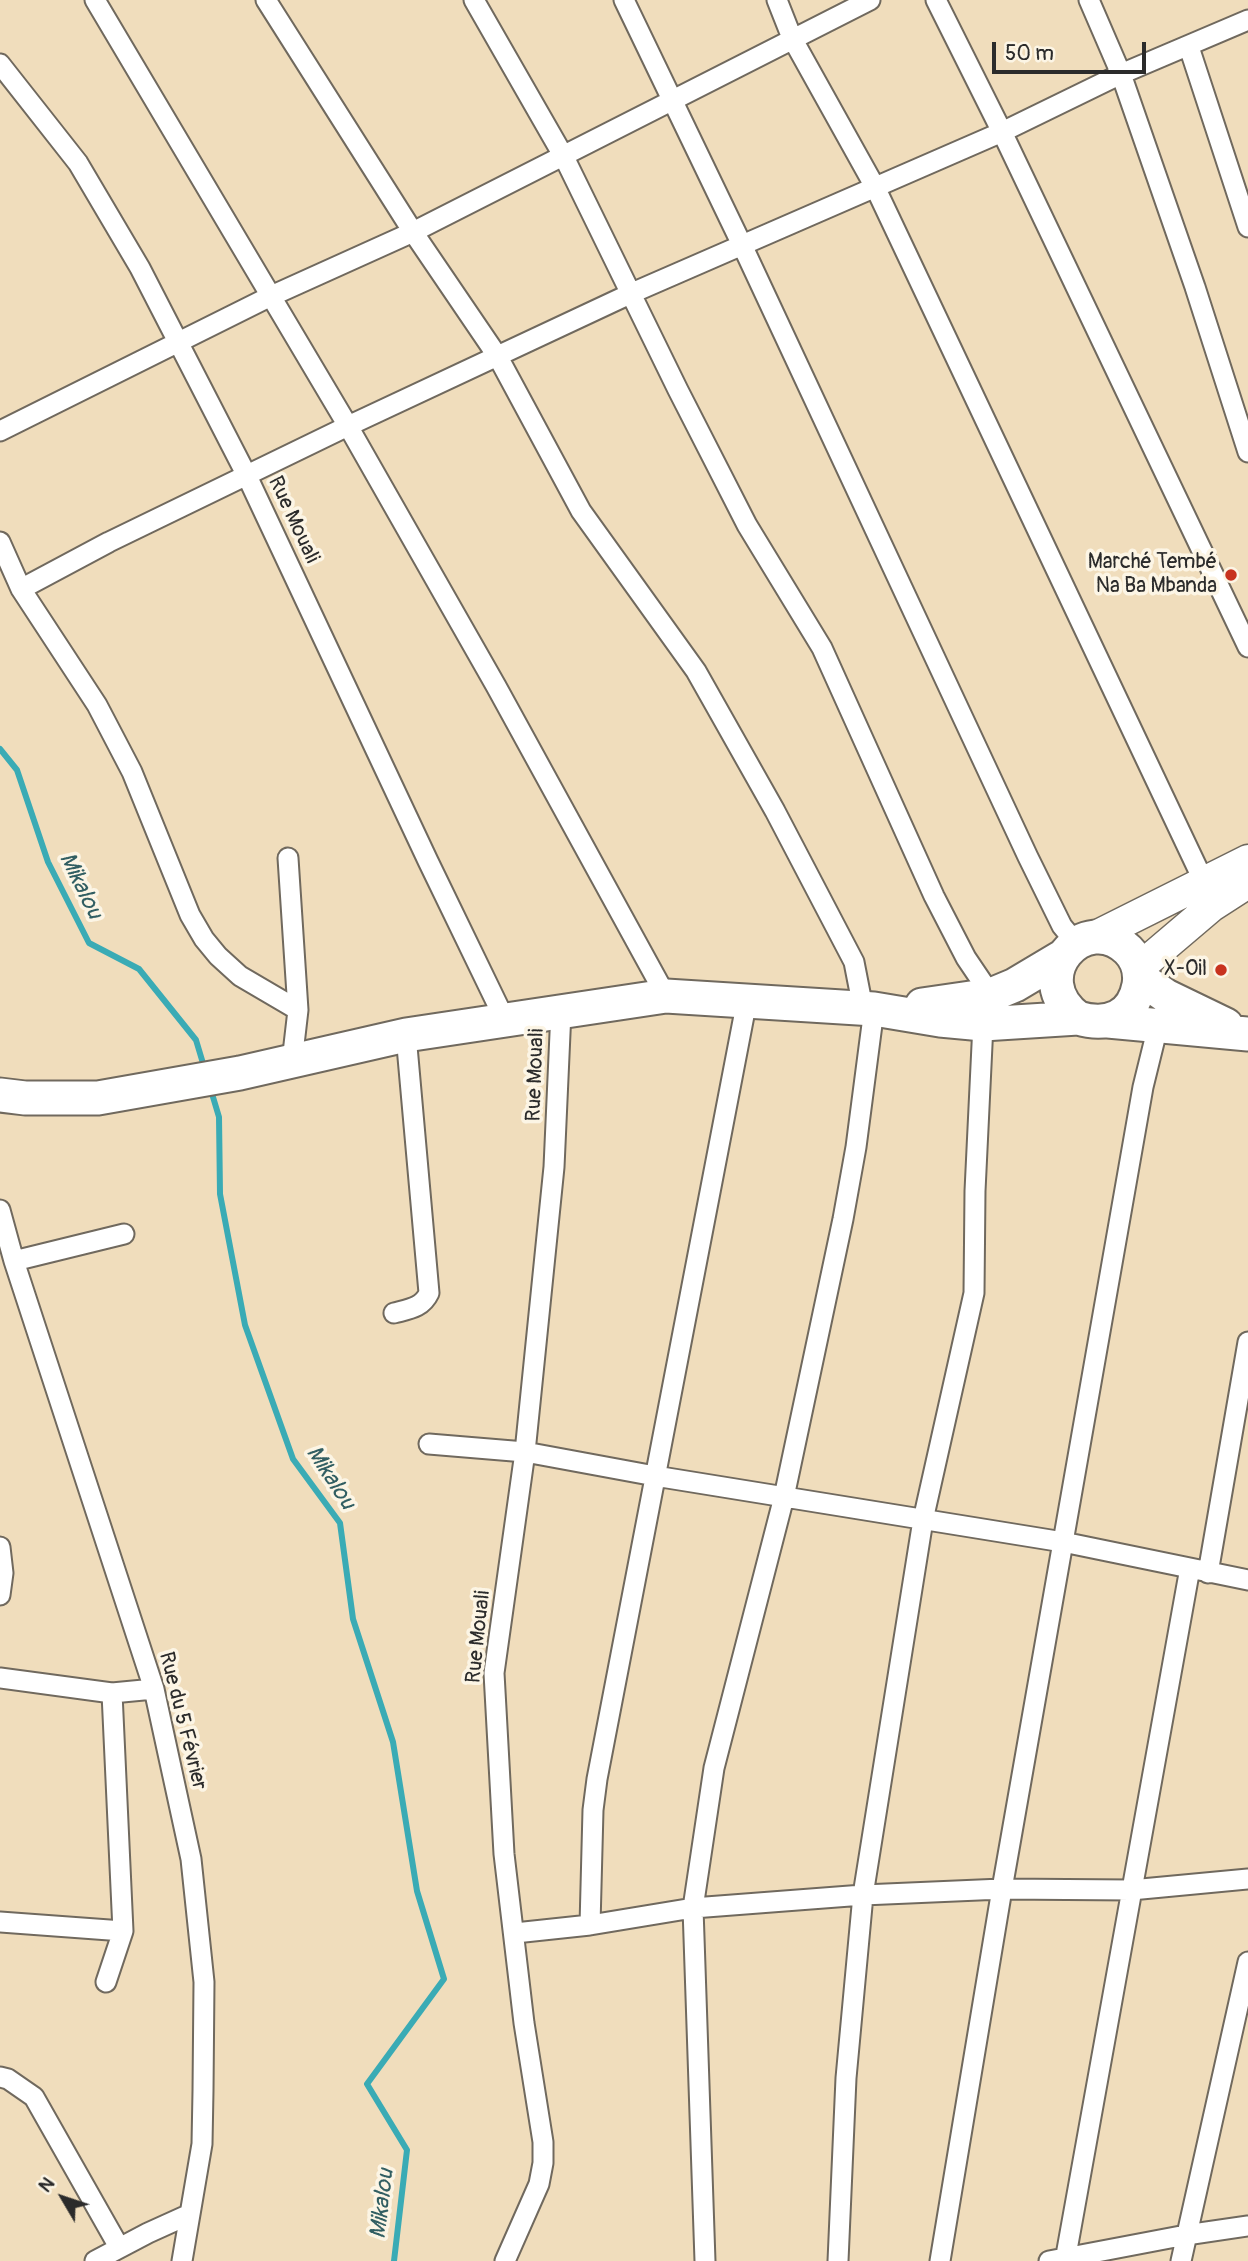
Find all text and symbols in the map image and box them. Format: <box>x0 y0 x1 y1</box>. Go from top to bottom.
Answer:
scale bar <box>996 28 1150 72</box>
text: 50 m <box>1005 40 1054 67</box>
street label: Rue Mouali <box>262 472 324 568</box>
place label: Marché Tembé Na Ba Mbanda <box>1088 550 1217 600</box>
marker: Marché Tembé Na Ba Mbanda <box>1223 567 1239 583</box>
water label: Mikalou <box>52 848 108 924</box>
place label: X-Oil <box>1164 957 1207 983</box>
marker: X-Oil <box>1213 962 1229 978</box>
street label: Rue Mouali <box>522 1028 550 1122</box>
water label: Mikalou <box>299 1441 361 1515</box>
street label: Rue Mouali <box>462 1589 496 1685</box>
street label: Rue du 5 Février <box>153 1649 211 1793</box>
north arrow <box>28 2163 98 2233</box>
water label: Mikalou <box>365 2167 401 2241</box>
text: N <box>33 2172 60 2197</box>

